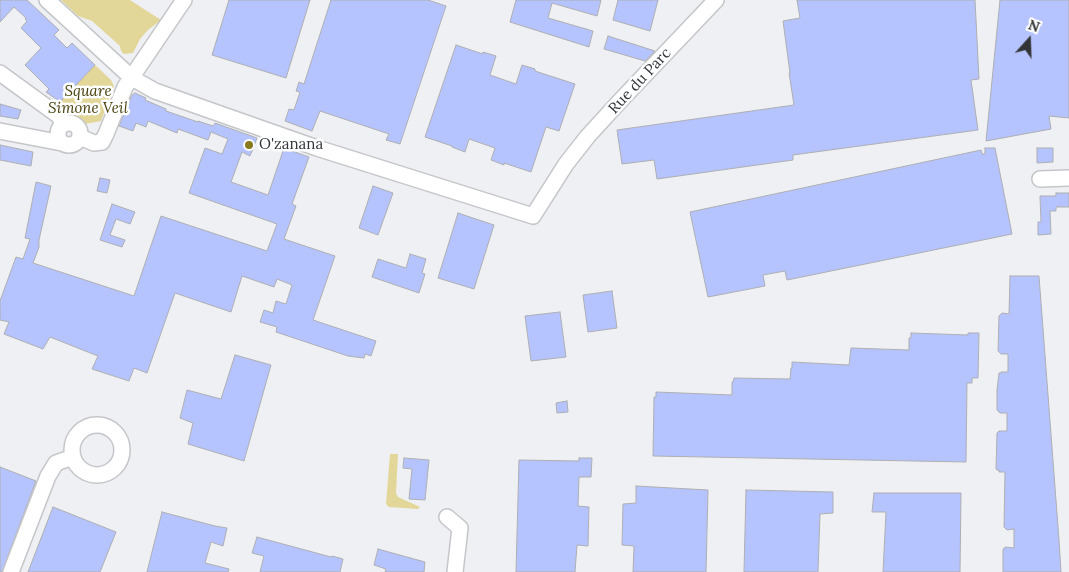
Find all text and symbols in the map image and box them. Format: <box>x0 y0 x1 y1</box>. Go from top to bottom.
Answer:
north arrow <box>1004 15 1054 65</box>
text: N <box>1026 16 1042 36</box>
street label: Rue du Parc <box>605 44 675 118</box>
park label: Square Simone Veil <box>48 83 128 118</box>
place label: O'zanana <box>259 136 323 154</box>
marker: O'zanana <box>243 139 255 151</box>

